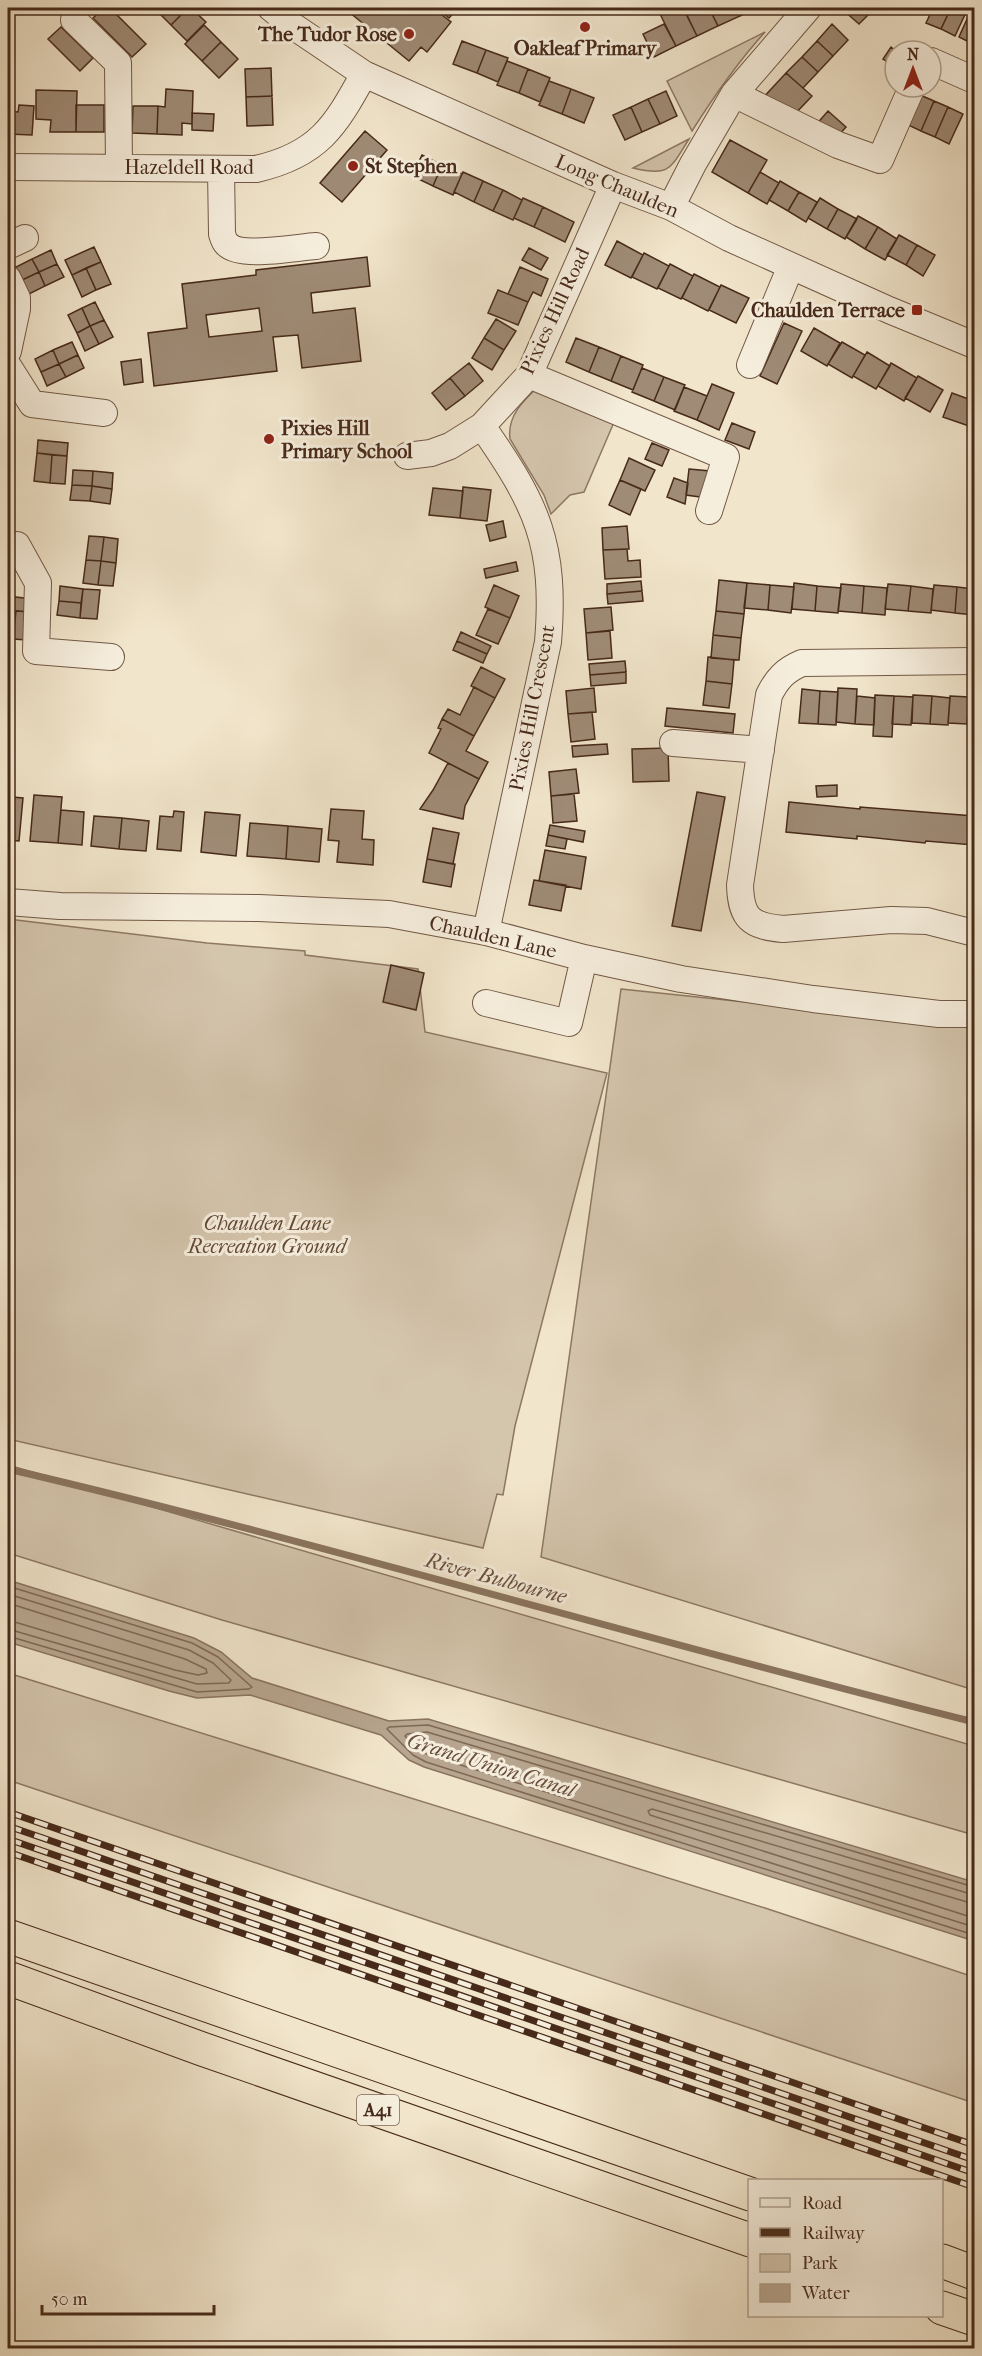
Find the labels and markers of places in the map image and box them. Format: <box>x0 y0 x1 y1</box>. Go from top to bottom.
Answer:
marker: Oakleaf Primary <box>578 20 592 34</box>
place label: The Tudor Rose <box>257 23 397 46</box>
marker: The Tudor Rose <box>402 27 416 41</box>
place label: Oakleaf Primary <box>514 37 658 60</box>
place label: St Stephen <box>365 155 458 178</box>
marker: St Stephen <box>346 159 360 173</box>
place label: Chaulden Terrace <box>751 299 905 322</box>
marker: Chaulden Terrace <box>910 303 924 317</box>
place label: Pixies Hill Primary School <box>281 417 413 463</box>
marker: Pixies Hill Primary School <box>262 432 276 446</box>

